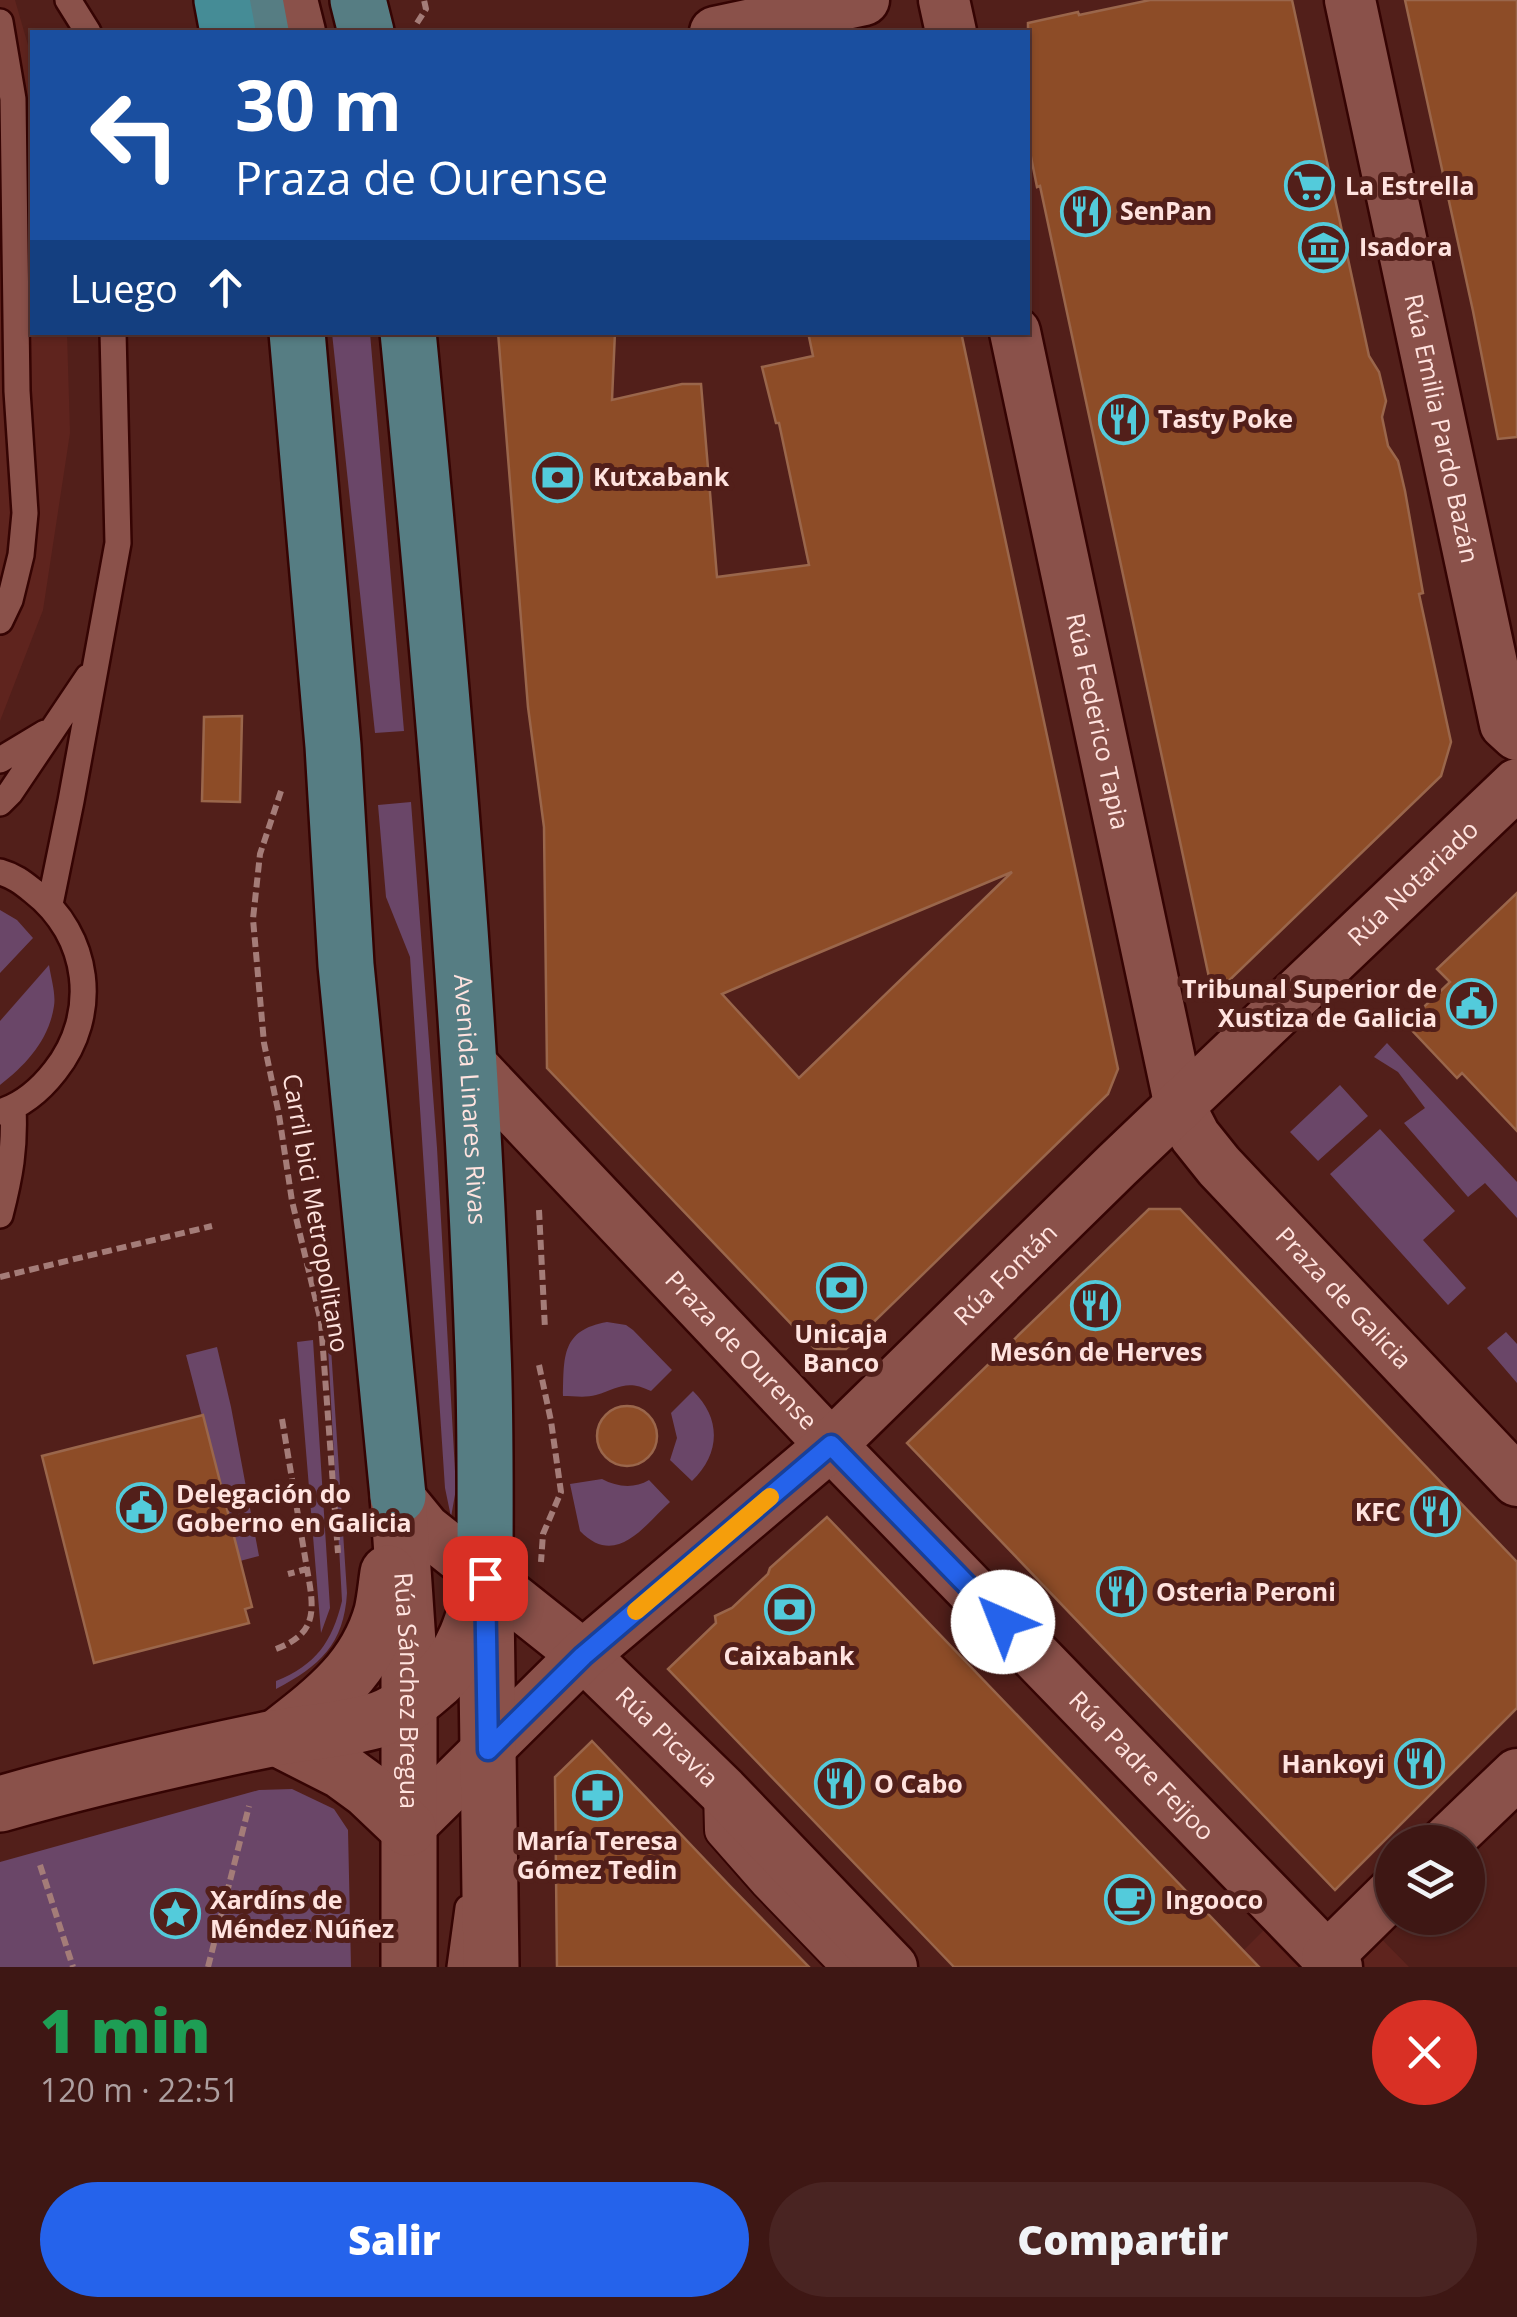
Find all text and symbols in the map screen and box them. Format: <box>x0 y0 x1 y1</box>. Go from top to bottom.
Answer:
text: 30 m <box>235 56 402 152</box>
icon: left <box>70 70 200 200</box>
text: Praza de Ourense <box>235 147 608 208</box>
supermarket icon: La Estrella <box>1284 160 1336 212</box>
place label: La Estrella <box>1345 168 1474 202</box>
restaurant icon: SenPan <box>1059 185 1111 237</box>
place label: SenPan <box>1120 193 1212 227</box>
museum icon: Isadora <box>1298 221 1350 273</box>
place label: Isadora <box>1359 229 1453 263</box>
icon: ahead <box>198 260 253 315</box>
text: Luego <box>70 262 178 314</box>
street label: Rúa Emilia Pardo Bazán <box>1397 290 1488 566</box>
restaurant icon: Tasty Poke <box>1097 393 1149 445</box>
place label: Tasty Poke <box>1158 401 1293 435</box>
bank icon: Kutxabank <box>532 451 584 503</box>
place label: Kutxabank <box>593 459 730 493</box>
street label: Rúa Federico Tapia <box>1059 610 1138 833</box>
street label: Rúa Notariado <box>1339 812 1485 953</box>
place label: Tribunal Superior de Xustiza de Galicia <box>1182 971 1437 1034</box>
street label: Avenida Linares Rivas <box>447 973 496 1226</box>
public building icon: Tribunal Superior de Xustiza de Galicia <box>1446 977 1498 1029</box>
street label: Carril bici Metropolitano <box>276 1071 358 1355</box>
street label: Rúa Fontán <box>945 1215 1064 1332</box>
street label: Praza de Galicia <box>1269 1219 1420 1376</box>
street label: Praza de Ourense <box>659 1262 826 1437</box>
bank icon: Unicaja Banco <box>815 1262 867 1314</box>
restaurant icon: Mesón de Herves <box>1070 1280 1122 1332</box>
place label: Unicaja Banco <box>794 1316 888 1379</box>
place label: Mesón de Herves <box>990 1334 1202 1368</box>
place label: Delegación do Goberno en Galicia <box>176 1476 412 1539</box>
public building icon: Delegación do Goberno en Galicia <box>115 1482 167 1534</box>
restaurant icon: KFC <box>1410 1486 1462 1538</box>
place label: KFC <box>1355 1494 1401 1528</box>
pin <box>443 1536 528 1621</box>
icon: arrive <box>458 1551 513 1606</box>
restaurant icon: Osteria Peroni <box>1095 1566 1147 1618</box>
position arrow <box>951 1570 1055 1674</box>
street label: Rúa Sánchez Bregua <box>387 1571 427 1809</box>
place label: Osteria Peroni <box>1156 1574 1336 1608</box>
bank icon: Caixabank <box>763 1584 815 1636</box>
place label: Caixabank <box>723 1638 855 1672</box>
street label: Rúa Picavia <box>609 1678 727 1794</box>
street label: Rúa Padre Feijoo <box>1062 1683 1223 1847</box>
restaurant icon: Hankoyi <box>1394 1738 1446 1790</box>
place label: Hankoyi <box>1282 1746 1385 1780</box>
restaurant icon: O Cabo <box>813 1758 865 1810</box>
place label: O Cabo <box>874 1766 963 1800</box>
pharmacy icon: María Teresa Gómez Tedin <box>571 1769 623 1821</box>
place label: María Teresa Gómez Tedin <box>516 1823 678 1886</box>
map controls <box>1375 1825 1485 1935</box>
button: layers <box>1375 1825 1485 1935</box>
cafe icon: Ingooco <box>1104 1874 1156 1926</box>
place label: Xardíns de Méndez Núñez <box>210 1882 394 1945</box>
place label: Ingooco <box>1165 1882 1263 1916</box>
place icon: Xardíns de Méndez Núñez <box>149 1888 201 1940</box>
text: 1 min <box>40 1989 210 2071</box>
button: close <box>1372 2000 1477 2105</box>
text: 120 m · 22:51 <box>40 2068 239 2111</box>
button: Salir <box>40 2182 749 2297</box>
button: Compartir <box>769 2182 1477 2297</box>

